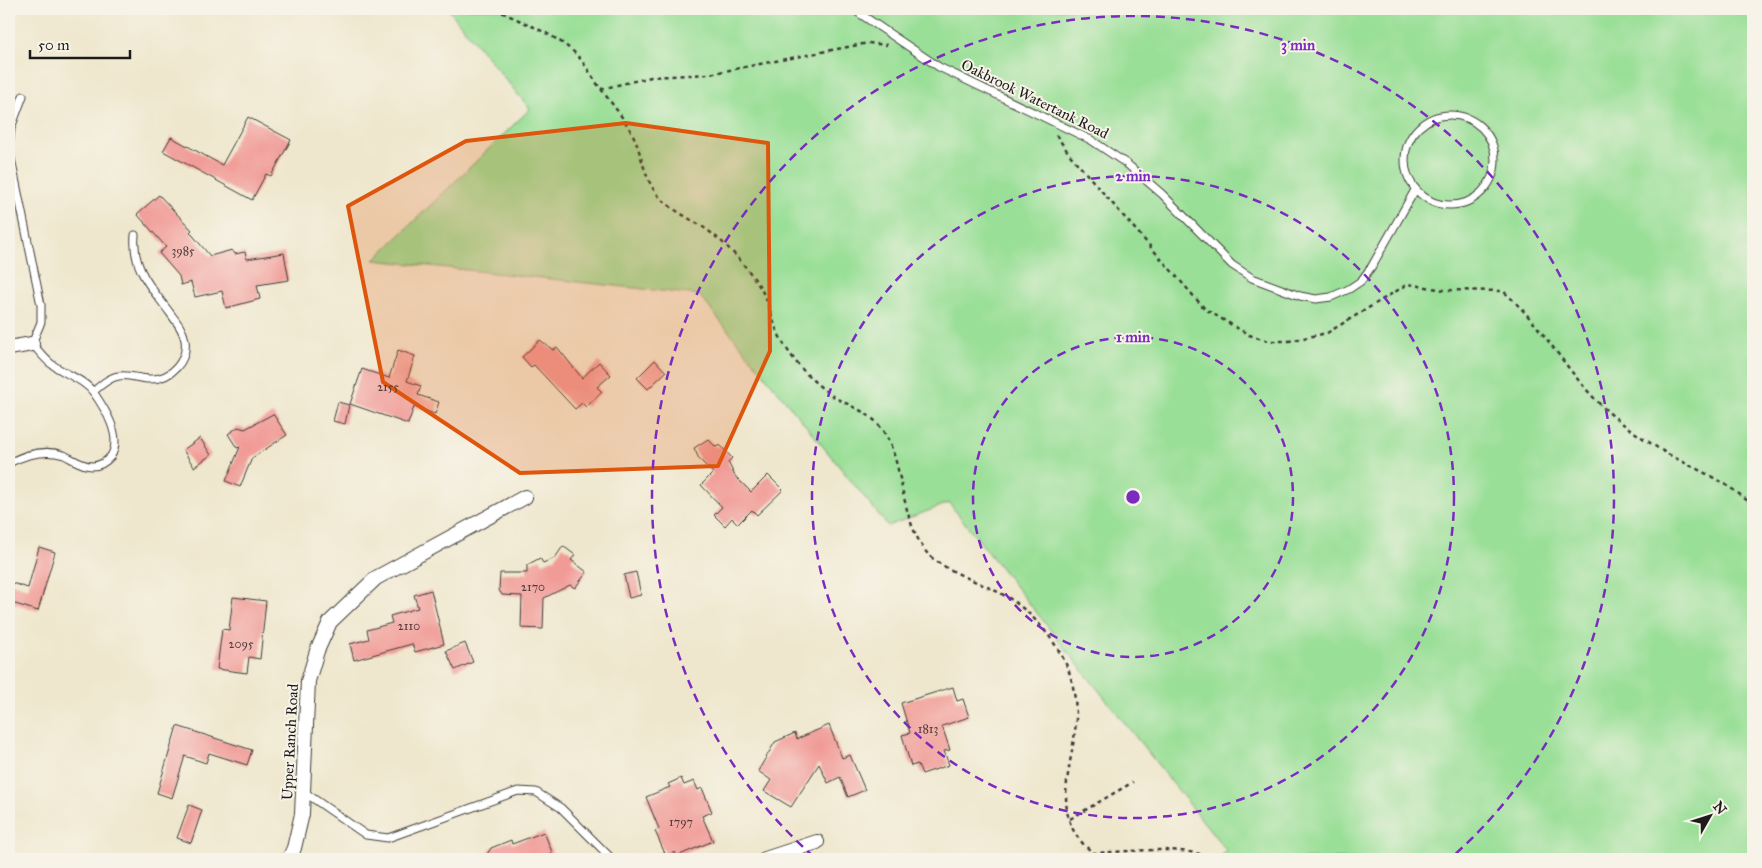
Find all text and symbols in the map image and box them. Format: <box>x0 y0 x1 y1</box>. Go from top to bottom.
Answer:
scale bar <box>30 28 130 60</box>
text: 50 m <box>38 36 70 54</box>
text: 3 min <box>1281 36 1316 55</box>
street label: Oakbrook Watertank Road <box>958 55 1112 143</box>
text: 2 min <box>1115 167 1152 185</box>
house number: 3985 <box>171 244 195 258</box>
text: 1 min <box>1116 328 1151 346</box>
house number: 2155 <box>377 380 399 394</box>
centre of rings <box>1124 488 1142 506</box>
house number: 2170 <box>521 580 545 594</box>
house number: 2110 <box>398 619 420 633</box>
house number: 2095 <box>229 637 254 651</box>
street label: Upper Ranch Road <box>278 683 302 801</box>
house number: 1813 <box>918 722 939 736</box>
north arrow <box>1684 790 1734 840</box>
text: N <box>1709 798 1730 818</box>
house number: 1797 <box>669 815 693 829</box>

